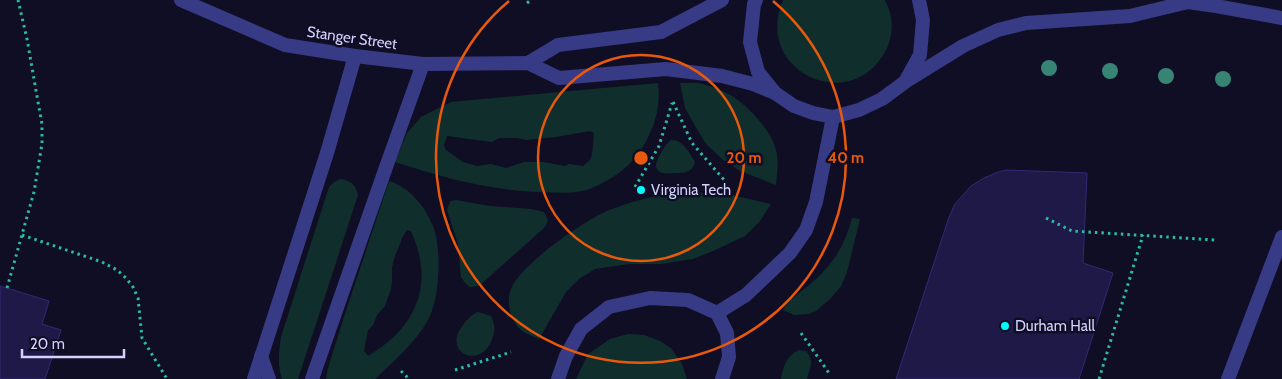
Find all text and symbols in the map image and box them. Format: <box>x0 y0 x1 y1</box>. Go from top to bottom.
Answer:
street label: Stanger Street <box>306 23 398 53</box>
centre of rings <box>632 149 650 167</box>
text: 20 m <box>727 149 761 167</box>
text: 40 m <box>828 149 864 167</box>
place label: Virginia Tech <box>651 181 731 199</box>
marker: Virginia Tech <box>635 184 647 196</box>
place label: Durham Hall <box>1015 317 1095 335</box>
marker: Durham Hall <box>999 320 1011 332</box>
scale bar <box>22 326 125 358</box>
text: 20 m <box>30 335 65 353</box>

